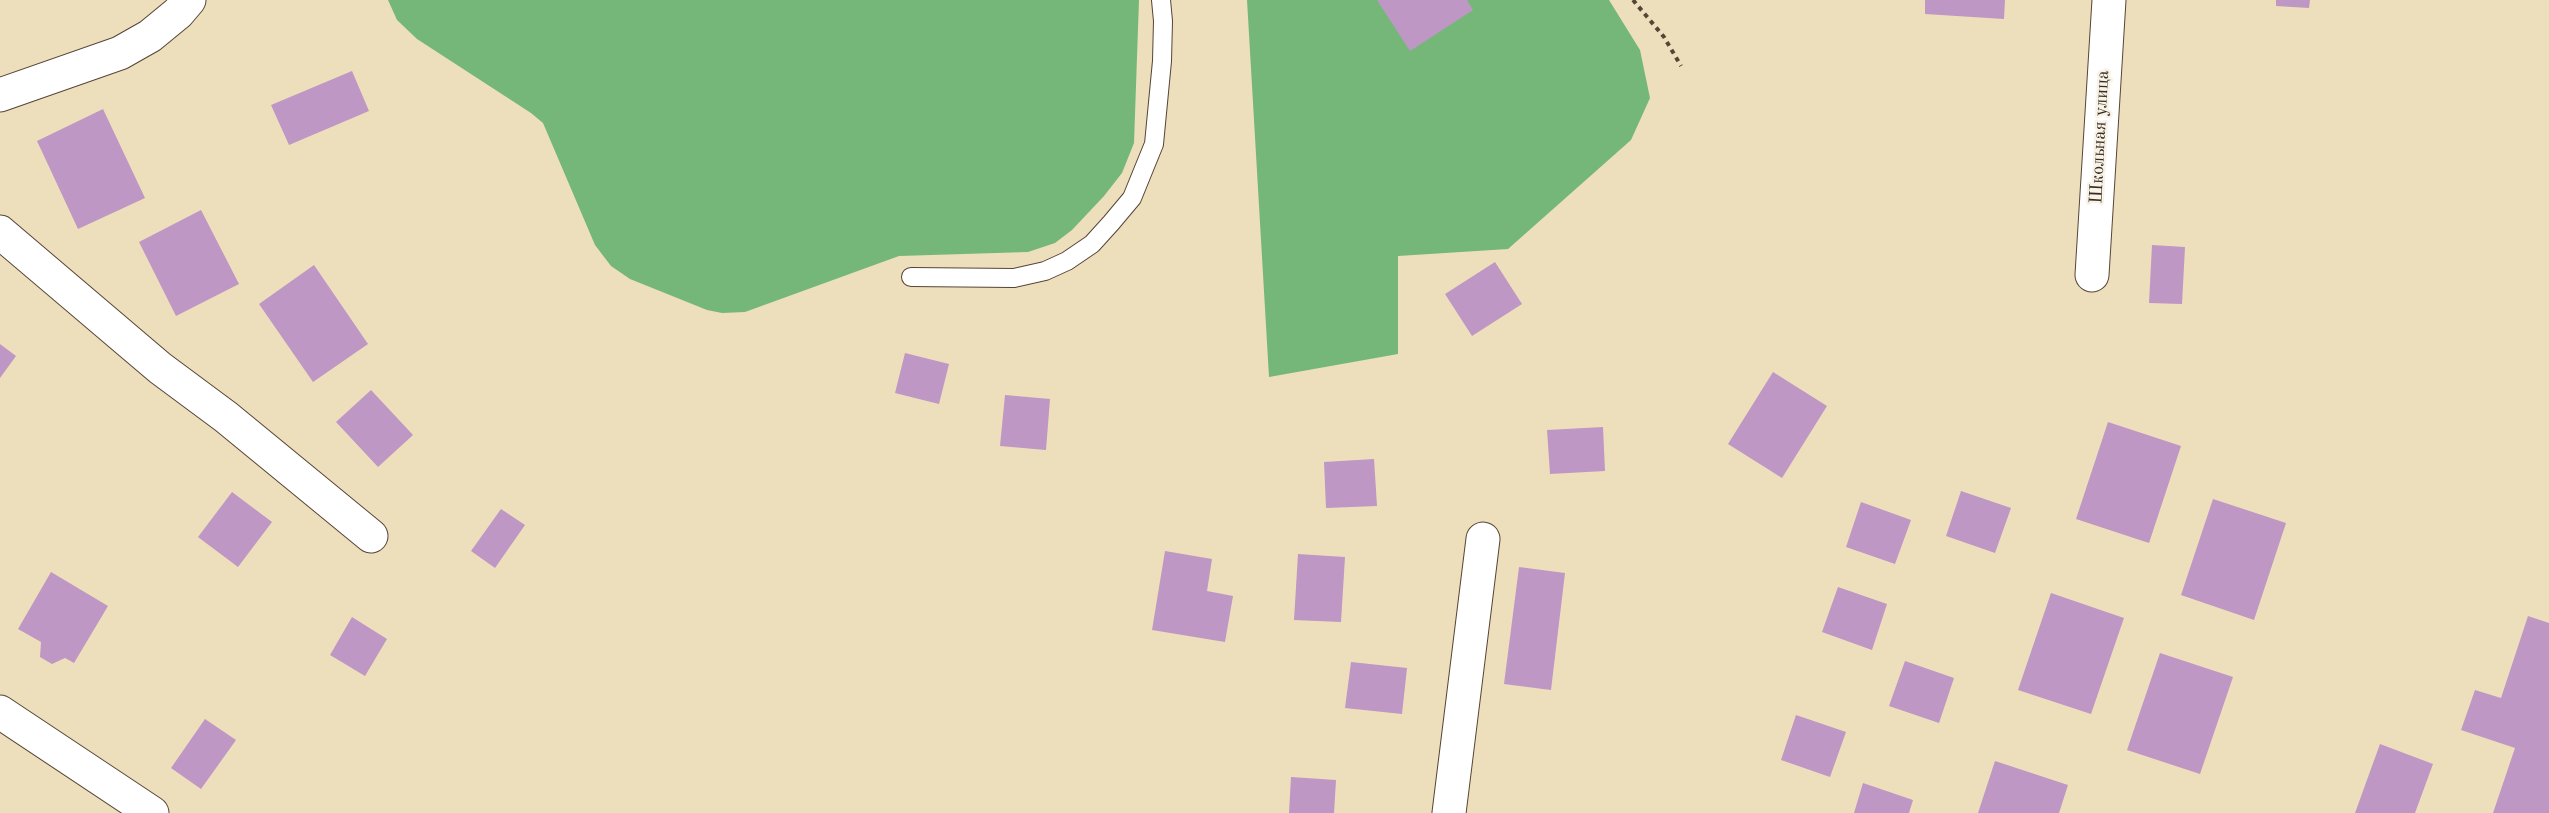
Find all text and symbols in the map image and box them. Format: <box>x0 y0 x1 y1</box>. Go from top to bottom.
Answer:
street label: Школьная улица <box>2086 70 2114 204</box>

